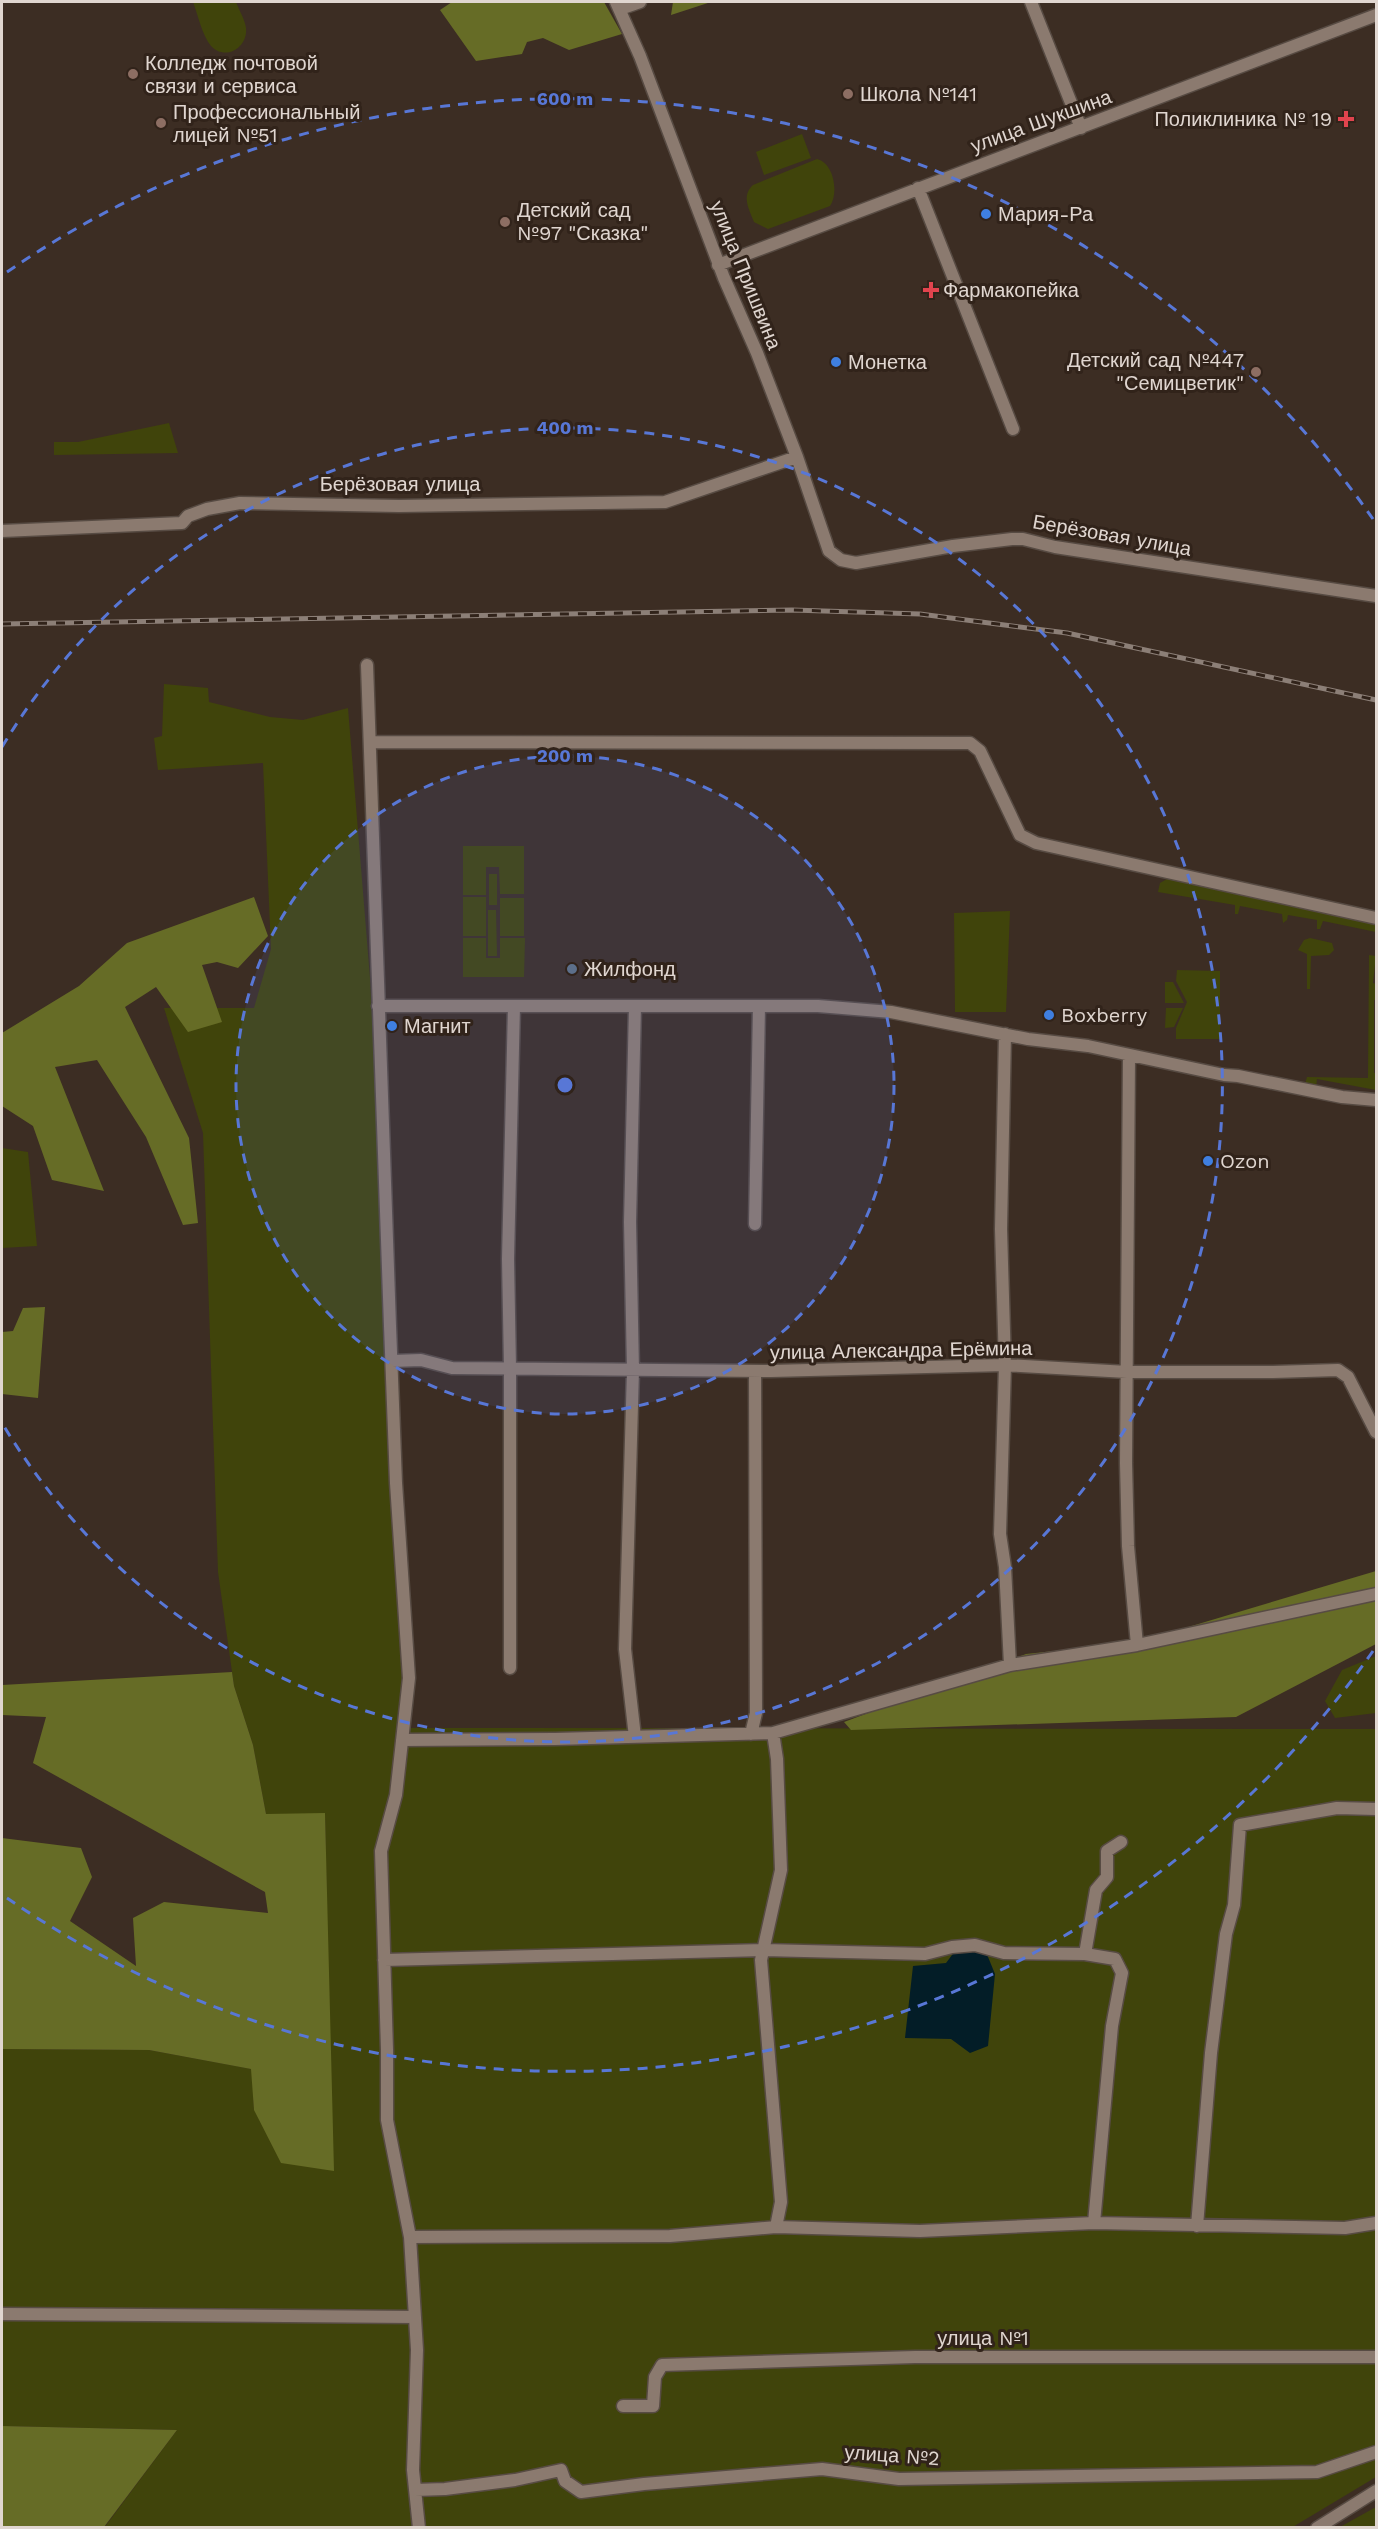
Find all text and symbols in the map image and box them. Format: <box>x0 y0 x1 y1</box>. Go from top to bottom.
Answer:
place label: Колледж почтовой связи и сервиса <box>145 51 318 98</box>
marker: Колледж почтовой связи и сервиса <box>126 67 140 81</box>
place label: Школа №141 <box>860 82 977 106</box>
street label: улица Шукшина <box>967 84 1116 158</box>
marker: Школа №141 <box>841 87 855 101</box>
text: 600 m <box>537 88 593 109</box>
place label: Профессиональный лицей №51 <box>173 100 360 147</box>
place label: Поликлиника № 19 <box>1154 107 1332 131</box>
marker: Поликлиника № 19 <box>1337 110 1355 128</box>
marker: Профессиональный лицей №51 <box>154 116 168 130</box>
street label: улица Пришвина <box>705 197 787 354</box>
place label: Детский сад №97 "Сказка" <box>517 198 648 245</box>
place label: Мария-Ра <box>998 202 1094 226</box>
marker: Мария-Ра <box>979 207 993 221</box>
marker: Детский сад №97 "Сказка" <box>498 215 512 229</box>
place label: Фармакопейка <box>943 278 1080 302</box>
marker: Фармакопейка <box>924 283 938 297</box>
place label: Детский сад №447 "Семицветик" <box>1067 348 1244 395</box>
place label: Монетка <box>848 350 928 374</box>
marker: Монетка <box>829 355 843 369</box>
marker: Детский сад №447 "Семицветик" <box>1249 365 1263 379</box>
text: 400 m <box>537 417 593 438</box>
street label: Берёзовая улица <box>320 472 481 496</box>
street label: Берёзовая улица <box>1031 509 1194 561</box>
text: 200 m <box>537 745 593 766</box>
place label: Жилфонд <box>584 957 676 981</box>
marker: Жилфонд <box>565 962 579 976</box>
place label: Boxberry <box>1061 1003 1148 1027</box>
marker: Boxberry <box>1042 1008 1056 1022</box>
place label: Магнит <box>404 1014 471 1038</box>
marker: Магнит <box>385 1019 399 1033</box>
centre of rings <box>555 1075 575 1095</box>
place label: Ozon <box>1220 1149 1270 1173</box>
marker: Ozon <box>1201 1154 1215 1168</box>
street label: улица Александра Ерёмина <box>770 1336 1033 1364</box>
street label: улица №1 <box>937 2326 1029 2350</box>
street label: улица №2 <box>844 2440 940 2470</box>

